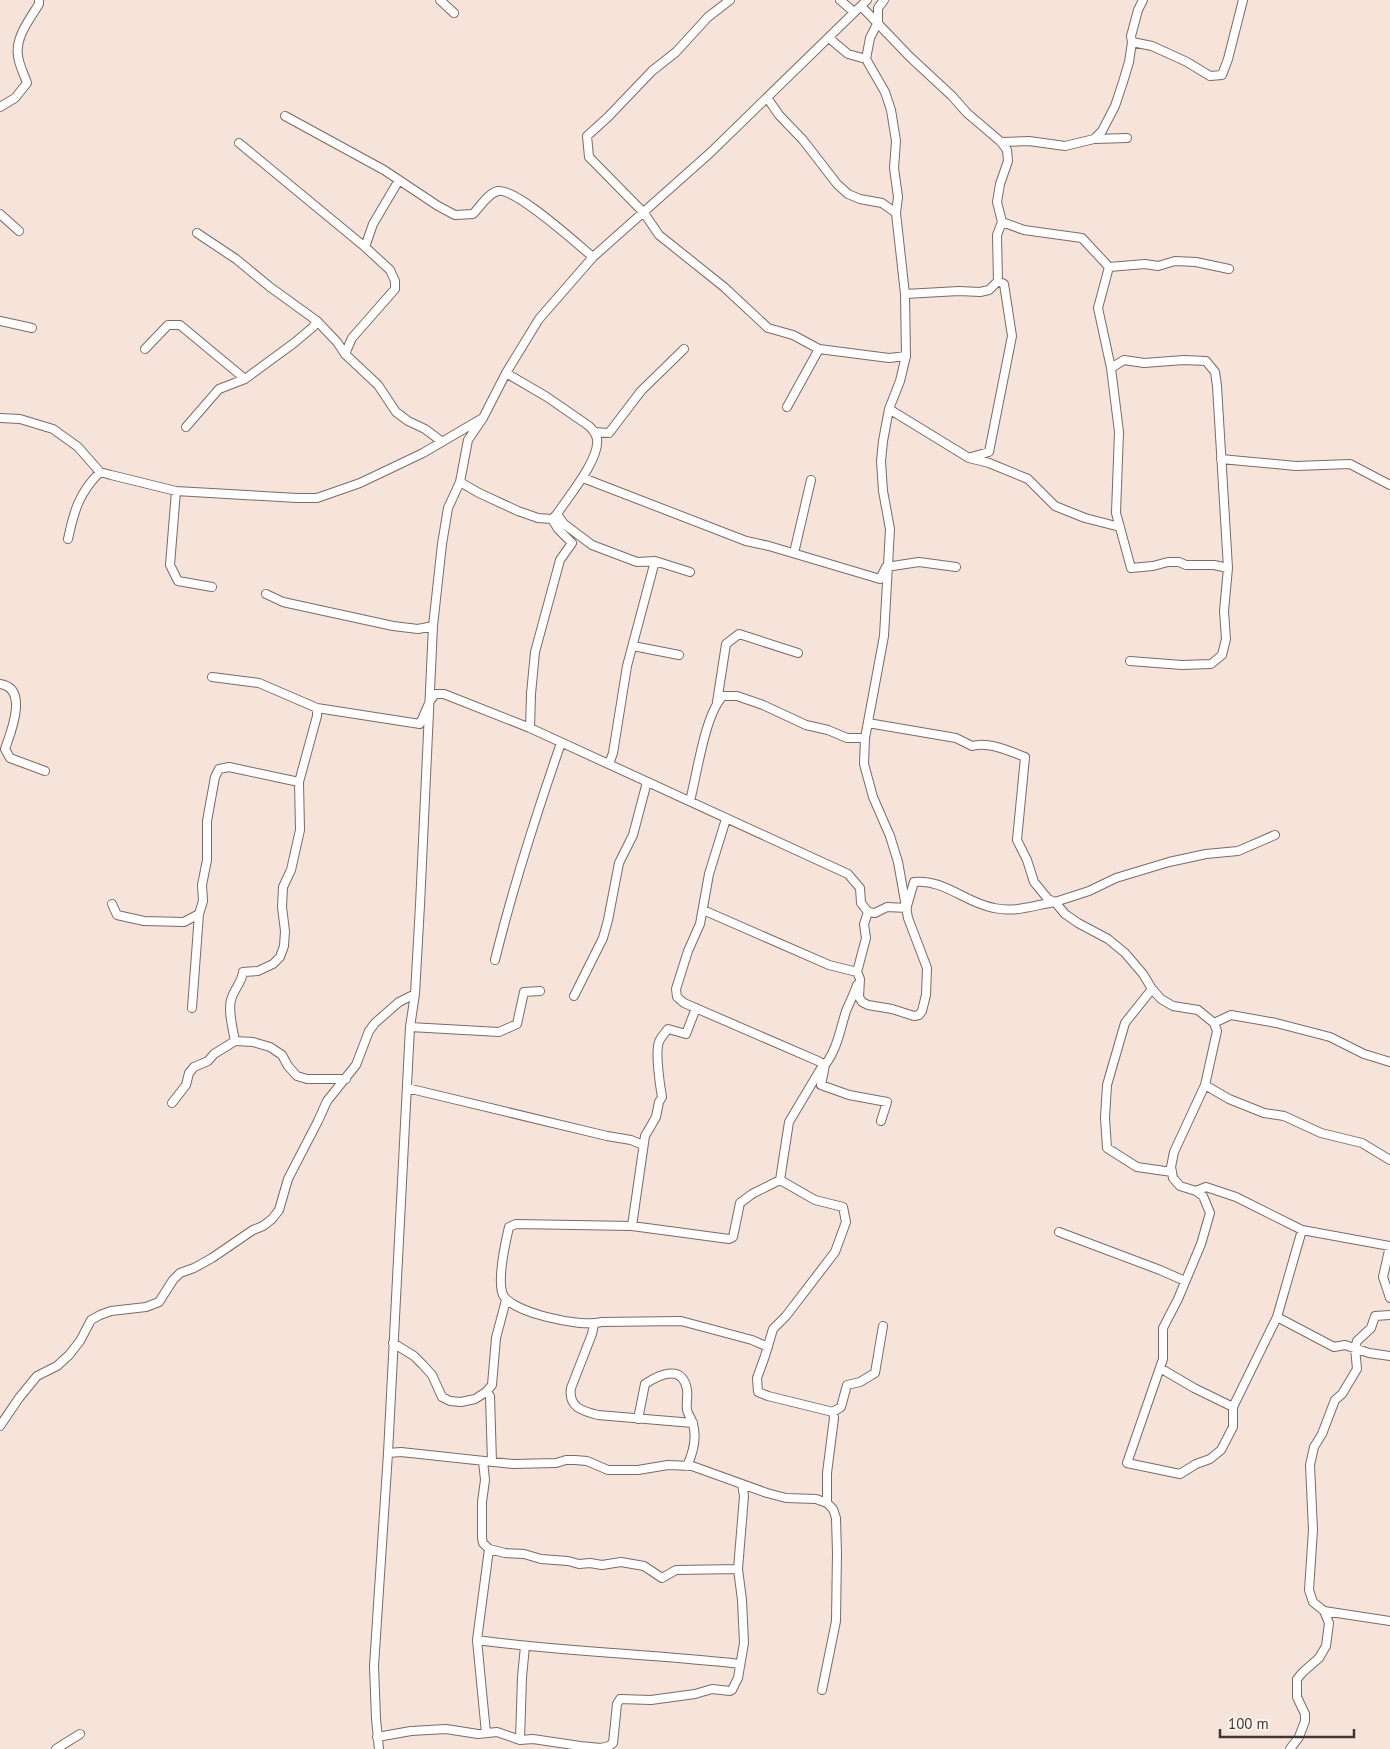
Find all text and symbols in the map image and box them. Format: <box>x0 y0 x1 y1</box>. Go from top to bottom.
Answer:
scale bar <box>1220 1706 1354 1738</box>
text: 100 m <box>1228 1714 1269 1733</box>

